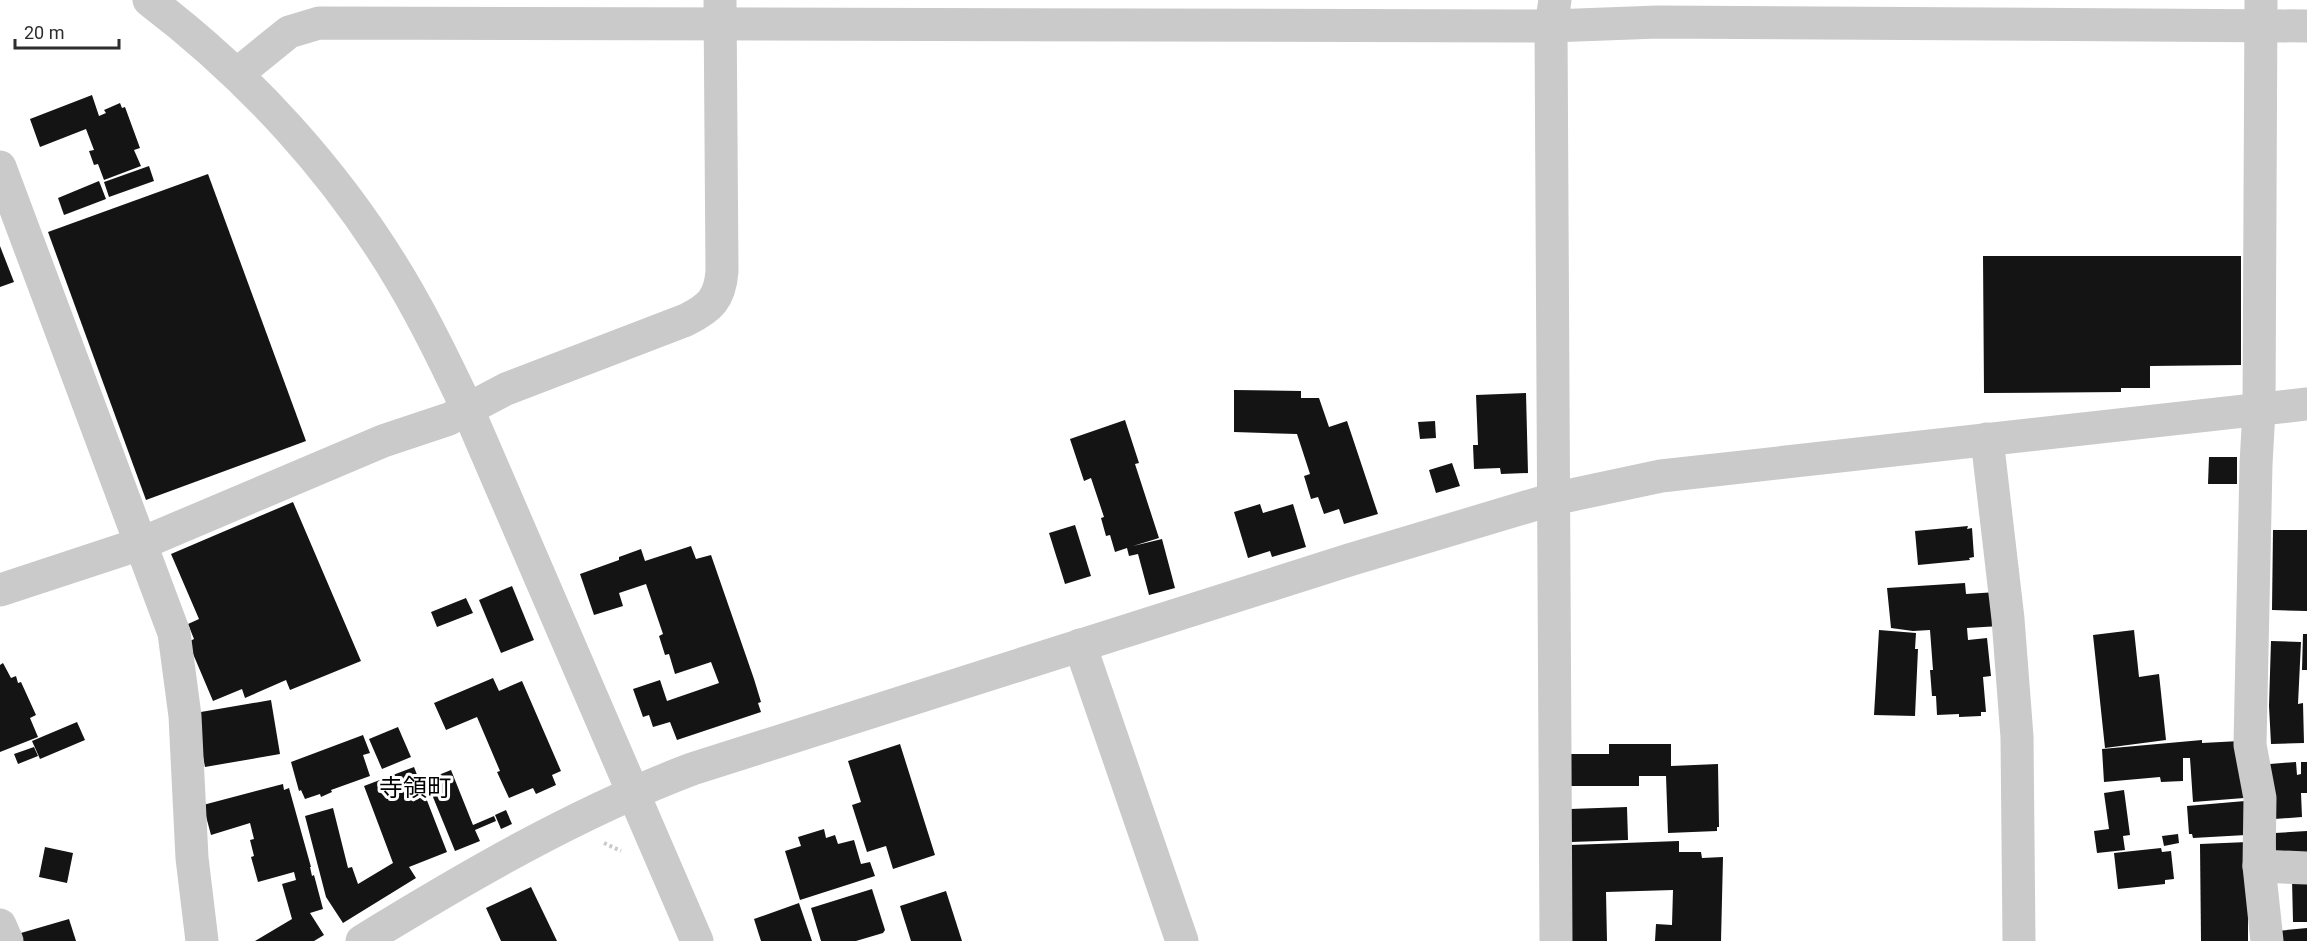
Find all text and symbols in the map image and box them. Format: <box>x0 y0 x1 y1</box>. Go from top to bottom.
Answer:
scale bar <box>15 12 118 50</box>
text: 20 m <box>24 22 64 43</box>
district label: 寺領町 <box>379 774 451 802</box>

